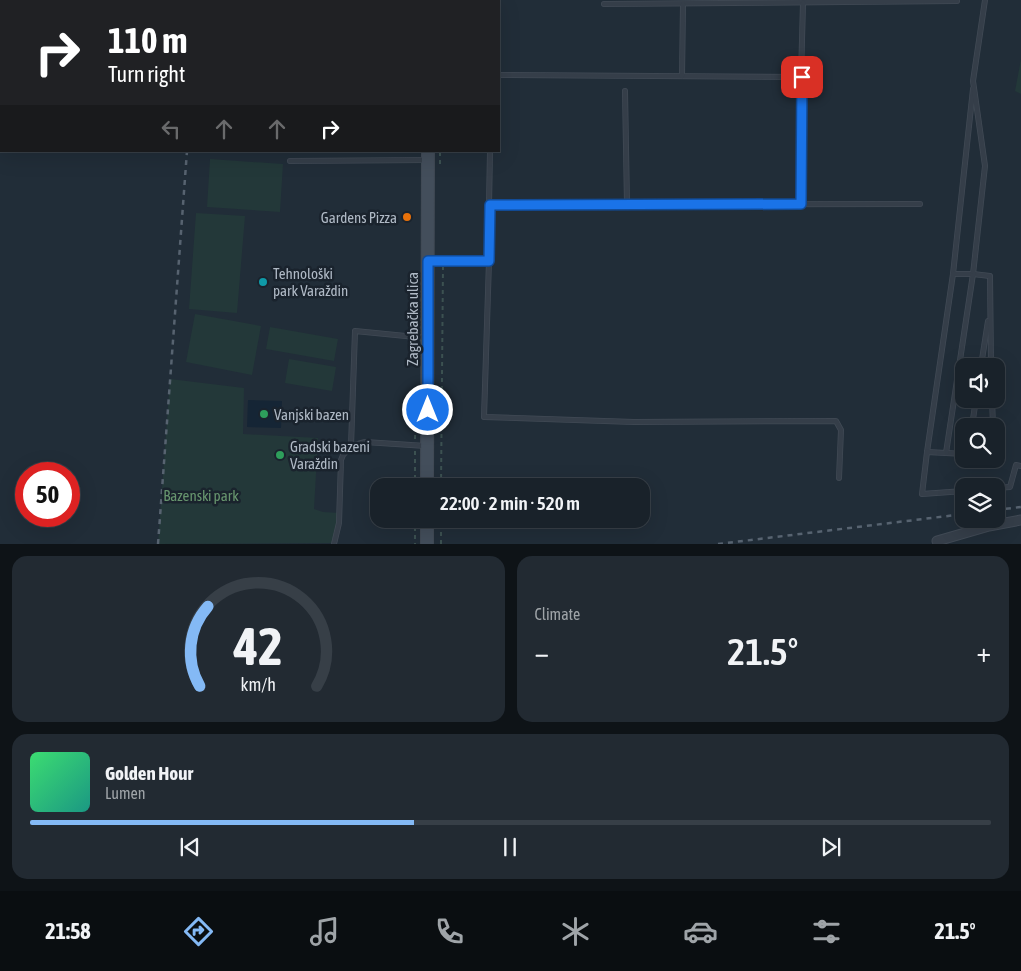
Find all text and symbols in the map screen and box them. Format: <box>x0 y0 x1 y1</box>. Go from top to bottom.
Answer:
icon: right <box>25 20 90 85</box>
text: 110 m <box>108 20 187 60</box>
pin <box>781 56 823 98</box>
text: Turn right <box>108 61 185 87</box>
icon: arrive <box>788 63 816 91</box>
icon: left <box>157 115 185 143</box>
icon: ahead <box>210 115 238 143</box>
icon: ahead <box>263 115 291 143</box>
icon: right <box>316 115 344 143</box>
place label: Gardens Pizza <box>321 209 397 226</box>
marker: Gardens Pizza <box>401 211 413 223</box>
place label: Tehnološki park Varaždin <box>273 265 348 299</box>
street label: Zagrebačka ulica <box>404 272 421 366</box>
marker: Tehnološki park Varaždin <box>257 276 269 288</box>
map controls <box>955 358 1005 528</box>
button: sound <box>955 358 1005 408</box>
position arrow <box>401 383 453 435</box>
place label: Vanjski bazen <box>274 406 349 423</box>
marker: Vanjski bazen <box>258 408 270 420</box>
button: search <box>955 418 1005 468</box>
place label: Gradski bazeni Varaždin <box>290 438 370 472</box>
marker: Gradski bazeni Varaždin <box>274 449 286 461</box>
speed limit sign: 50 <box>15 462 80 527</box>
button: layers <box>955 478 1005 528</box>
park label: Bazenski park <box>163 487 239 504</box>
text: 22:00 · 2 min · 520 m <box>440 492 580 514</box>
text: Climate <box>535 605 580 623</box>
text: 42 <box>233 616 283 676</box>
text: 21.5° <box>727 630 798 673</box>
text: − <box>535 636 549 668</box>
text: + <box>976 636 991 668</box>
text: km/h <box>241 674 276 695</box>
text: Golden Hour <box>105 762 193 784</box>
text: Lumen <box>105 784 145 802</box>
icon: previous <box>176 833 204 861</box>
icon: pause <box>496 833 524 861</box>
icon: next <box>817 833 845 861</box>
icon: directions <box>181 914 216 949</box>
icon: music <box>307 914 342 949</box>
icon: phone <box>432 914 467 949</box>
icon: climate <box>558 914 593 949</box>
icon: car <box>683 914 718 949</box>
icon: filters <box>809 914 844 949</box>
text: 21:58 <box>45 918 91 944</box>
text: 21.5° <box>935 918 976 944</box>

